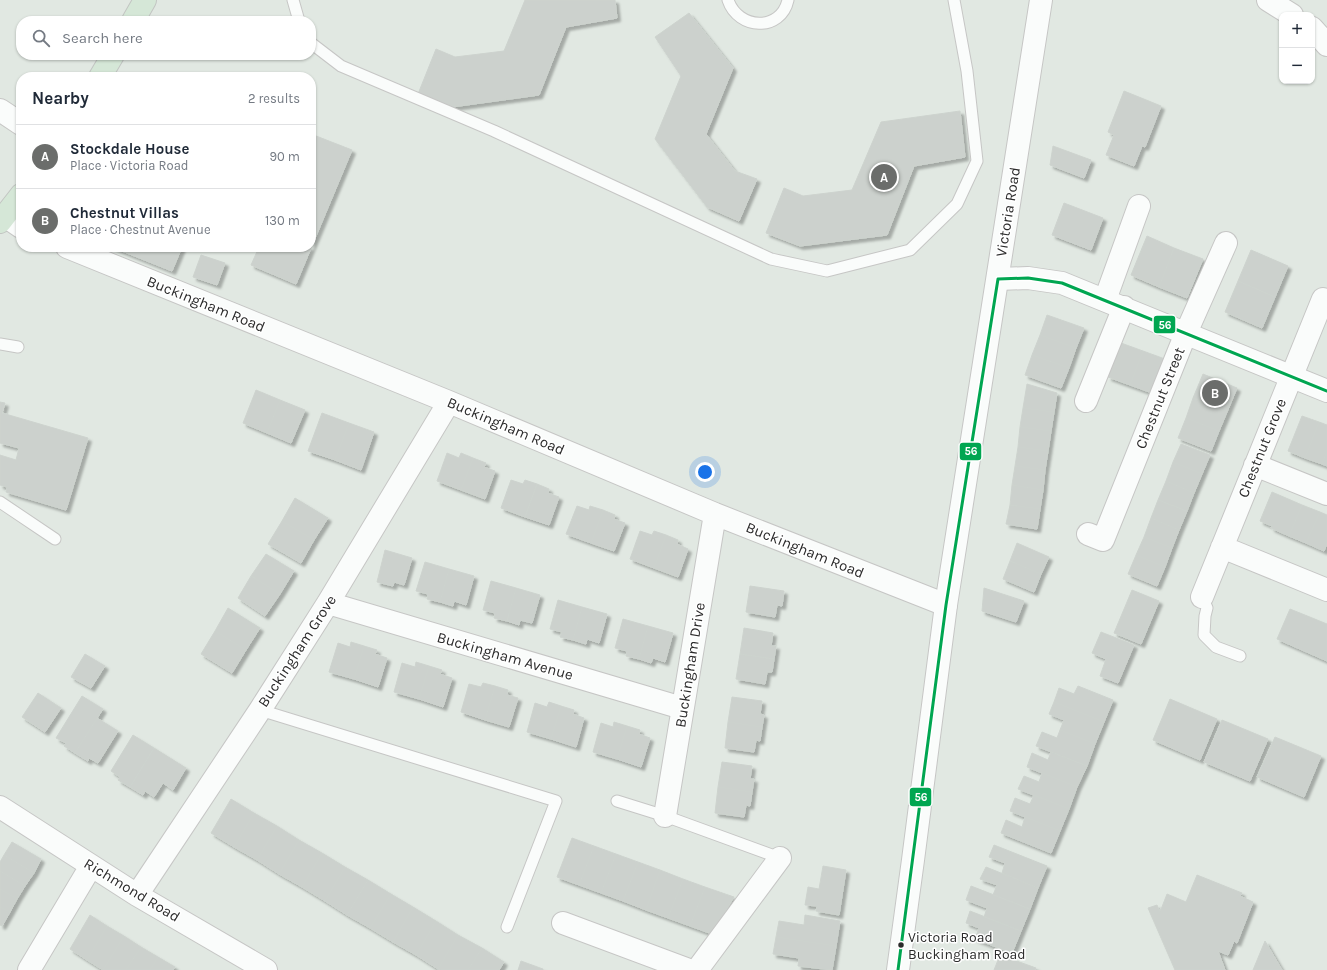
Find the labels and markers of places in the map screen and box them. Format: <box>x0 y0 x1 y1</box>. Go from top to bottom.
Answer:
pin: A <box>871 162 897 192</box>
pin: B <box>1202 378 1228 408</box>
place label: Victoria Road Buckingham Road <box>908 929 1026 963</box>
marker: Victoria Road Buckingham Road <box>896 940 906 950</box>

